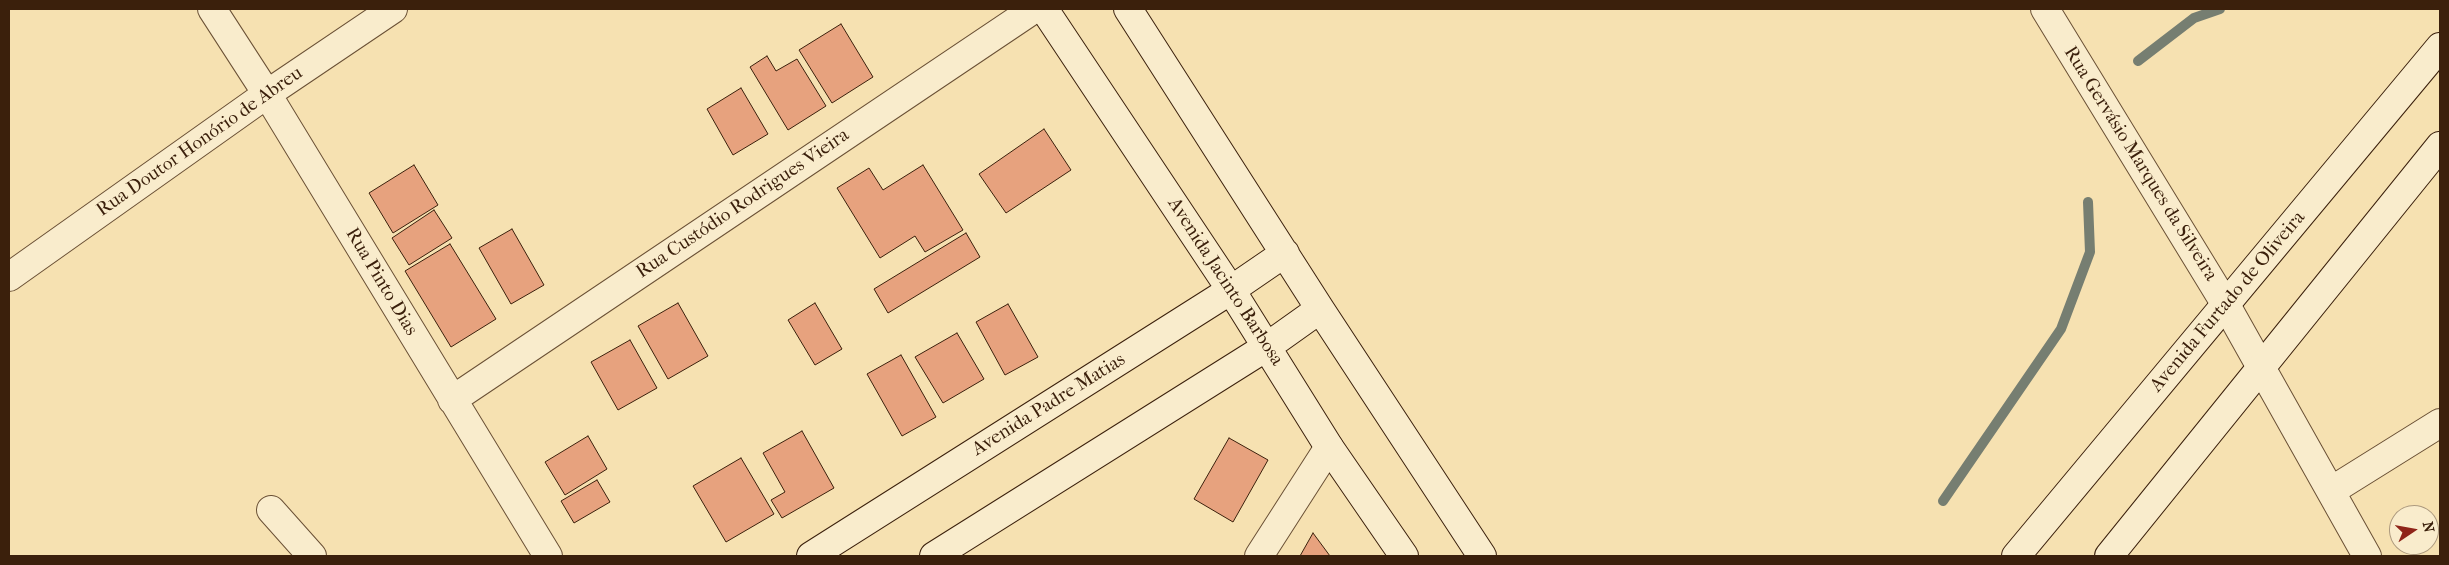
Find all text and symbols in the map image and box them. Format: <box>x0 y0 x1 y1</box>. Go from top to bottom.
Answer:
street label: Rua Gervásio Marques da Silveira <box>2058 43 2222 285</box>
street label: Rua Doutor Honório de Abreu <box>93 62 307 222</box>
street label: Rua Custódio Rodrigues Vieira <box>632 124 854 284</box>
street label: Avenida Jacinto Barbosa <box>1162 194 1288 370</box>
street label: Avenida Furtado de Oliveira <box>2146 207 2310 397</box>
street label: Rua Pinto Dias <box>340 224 422 340</box>
street label: Avenida Padre Matias <box>968 349 1130 461</box>
north arrow <box>2389 505 2439 555</box>
text: N <box>2419 520 2438 534</box>

